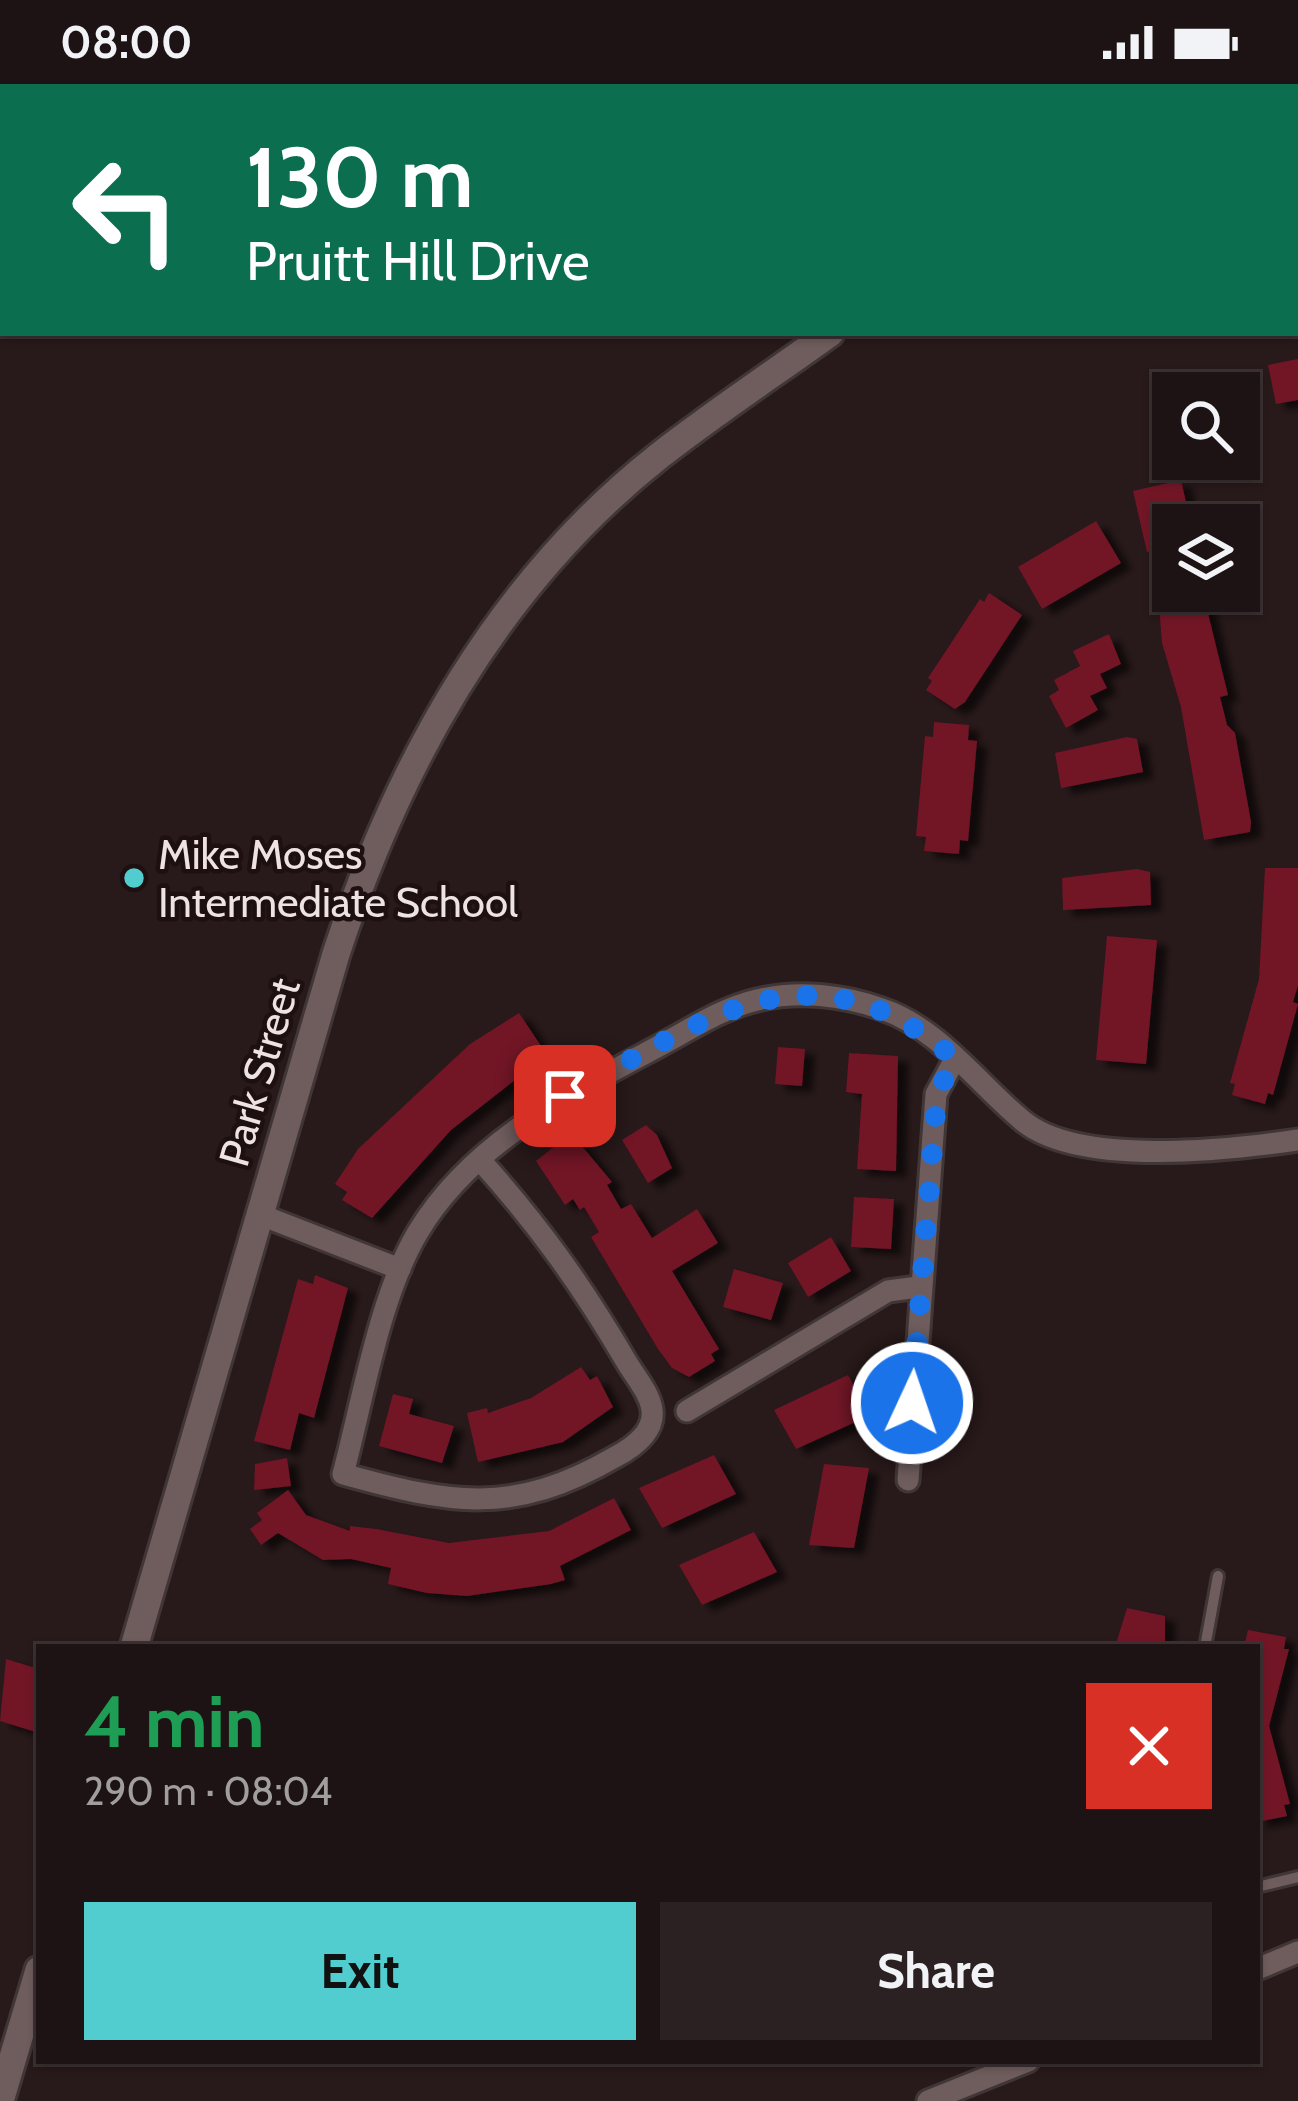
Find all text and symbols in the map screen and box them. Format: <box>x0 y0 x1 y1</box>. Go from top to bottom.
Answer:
text: 08:00 <box>60 15 192 69</box>
text: 130 m <box>246 126 473 228</box>
icon: left <box>48 132 204 288</box>
text: Pruitt Hill Drive <box>246 228 590 294</box>
map controls <box>1152 372 1260 612</box>
button: search <box>1152 372 1260 480</box>
button: layers <box>1152 504 1260 612</box>
place label: Mike Moses Intermediate School <box>158 828 518 928</box>
marker: Mike Moses Intermediate School <box>121 865 147 891</box>
street label: Park Street <box>207 972 311 1172</box>
pin <box>514 1045 616 1147</box>
icon: arrive <box>532 1063 598 1129</box>
position arrow <box>849 1340 975 1466</box>
text: 4 min <box>84 1678 265 1765</box>
button: close <box>1086 1683 1212 1809</box>
text: 290 m · 08:04 <box>84 1767 332 1815</box>
button: Exit <box>84 1902 636 2040</box>
button: Share <box>660 1902 1212 2040</box>

